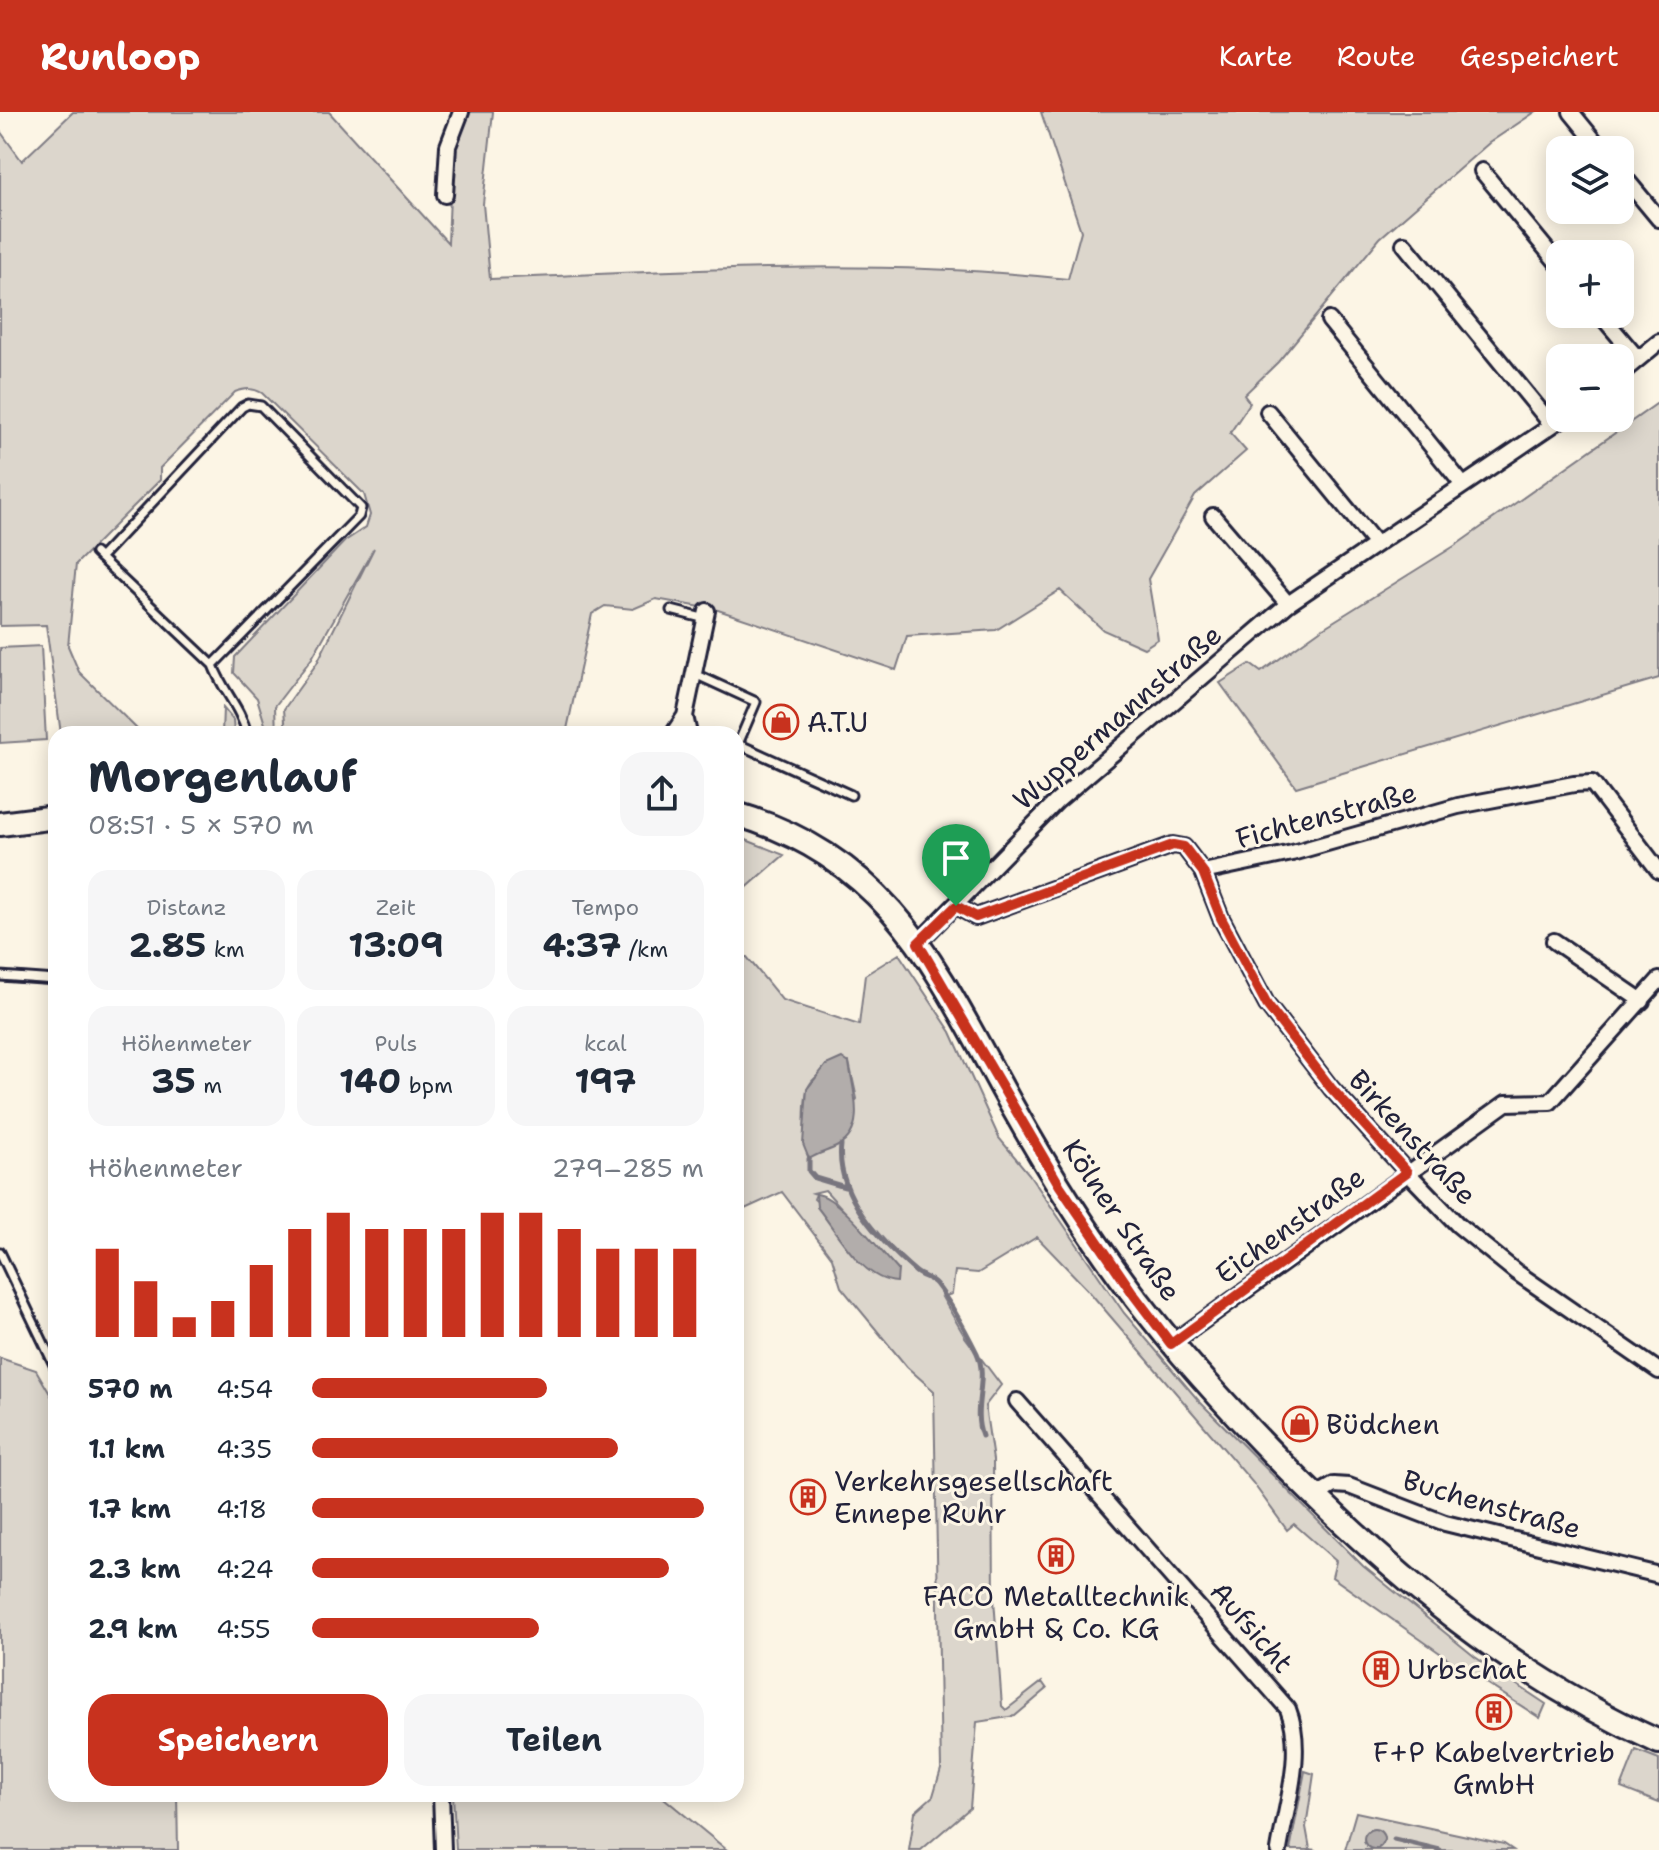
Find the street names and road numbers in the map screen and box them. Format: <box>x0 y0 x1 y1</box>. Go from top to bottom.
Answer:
street label: Wuppermannstraße <box>1005 616 1229 818</box>
street label: Fichtenstraße <box>1231 773 1421 857</box>
street label: Birkenstraße <box>1340 1061 1486 1213</box>
street label: Kölner Straße <box>1054 1132 1190 1308</box>
street label: Eichenstraße <box>1208 1158 1372 1292</box>
street label: Buchenstraße <box>1398 1460 1586 1548</box>
street label: Aufsicht <box>1202 1573 1302 1681</box>

